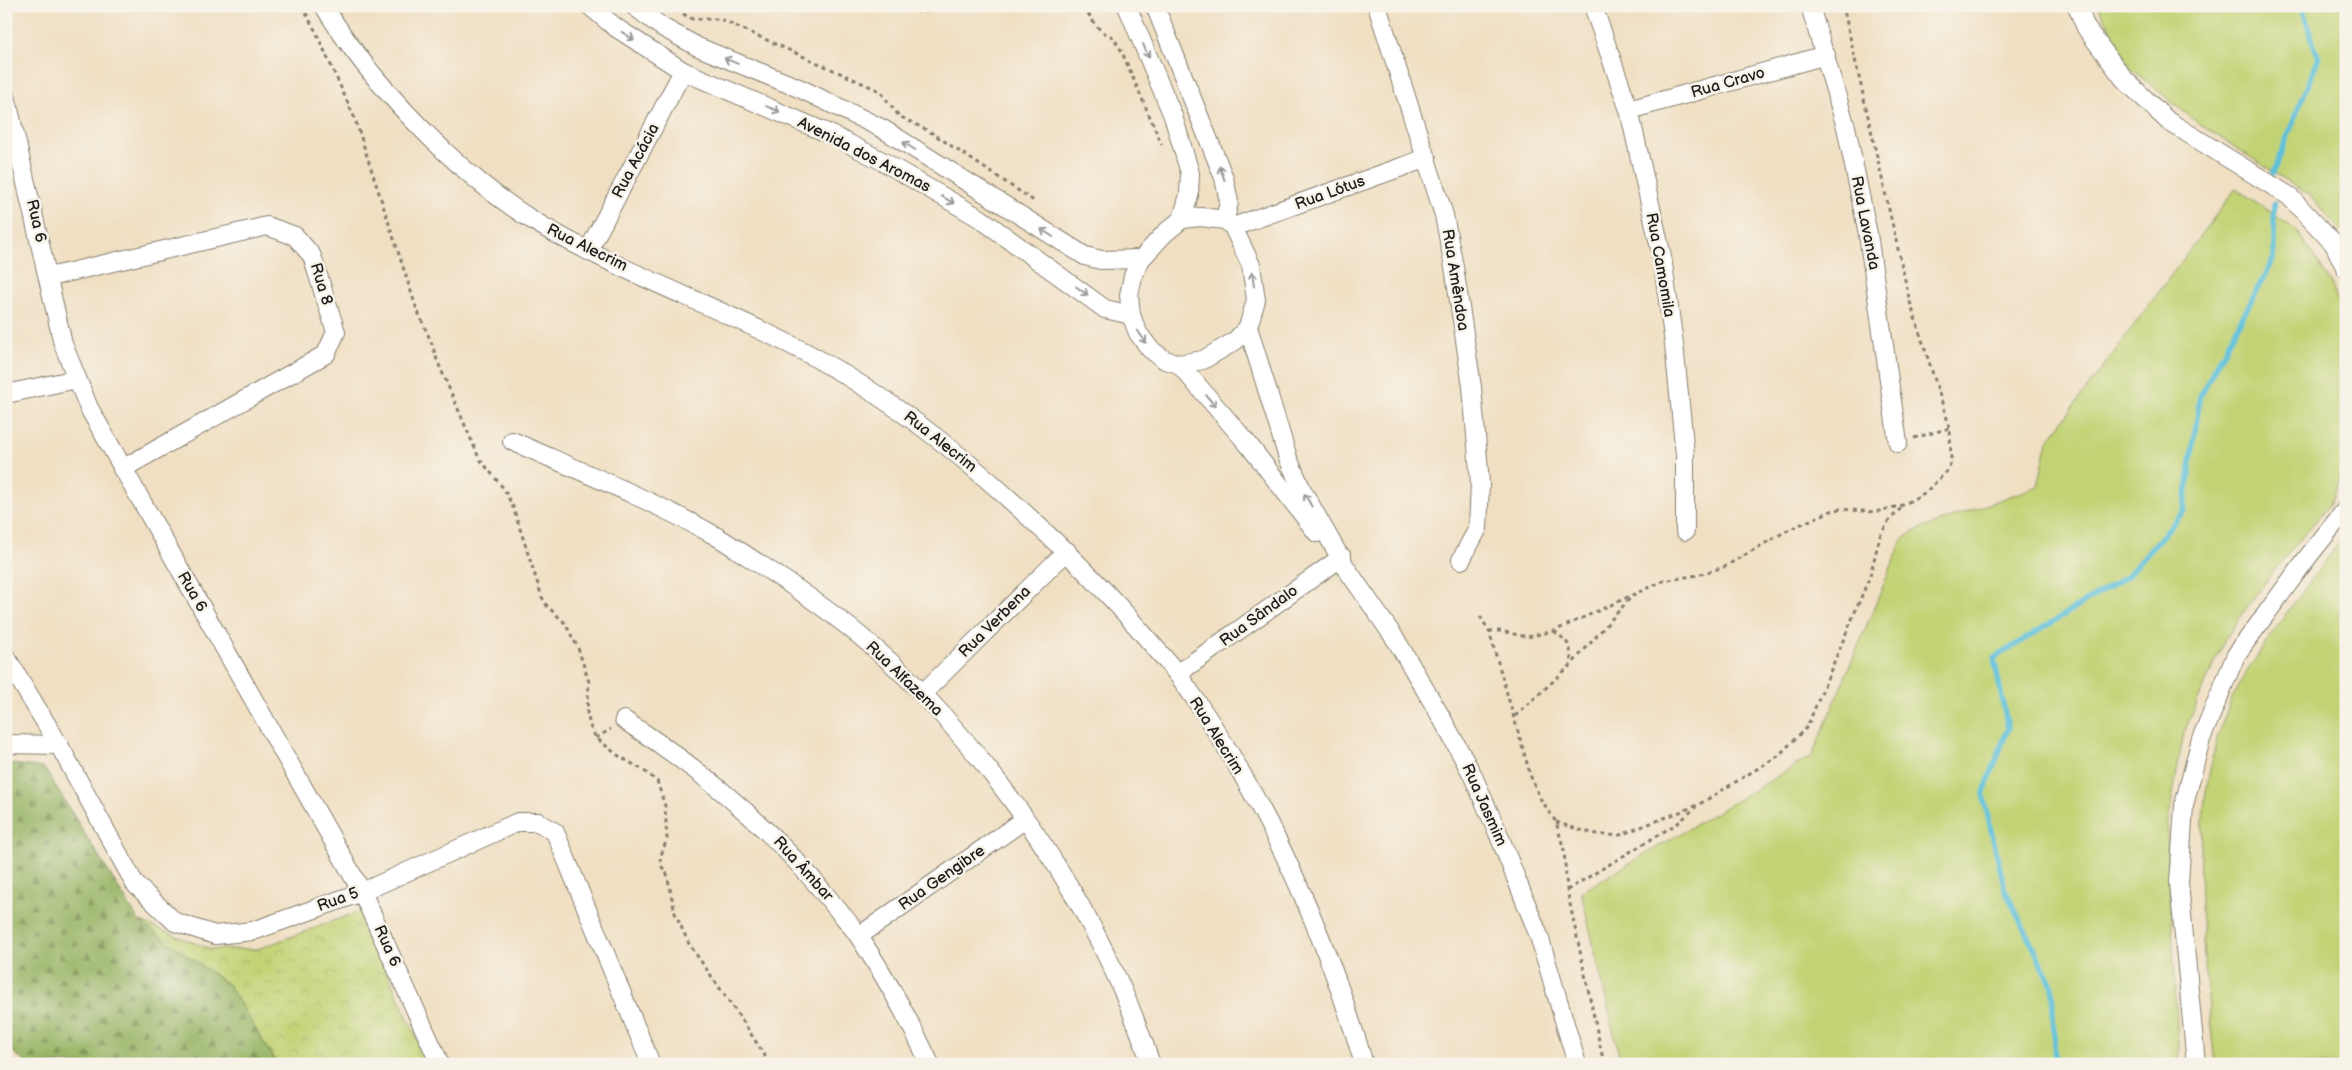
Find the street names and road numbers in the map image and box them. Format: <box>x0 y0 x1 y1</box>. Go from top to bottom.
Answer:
street label: Rua Cravo <box>1689 63 1767 103</box>
street label: Avenida dos Aromas <box>794 113 934 197</box>
street label: Rua Acácia <box>608 120 664 202</box>
street label: Rua Lótus <box>1292 172 1368 214</box>
street label: Rua Lavanda <box>1847 174 1883 272</box>
street label: Rua 6 <box>22 198 50 245</box>
street label: Rua Camomila <box>1641 211 1679 319</box>
street label: Rua Alecrim <box>543 220 631 276</box>
street label: Rua Amêndoa <box>1438 228 1472 332</box>
street label: Rua 8 <box>306 261 336 307</box>
street label: Rua Alecrim <box>900 408 980 476</box>
street label: Rua 6 <box>173 568 211 616</box>
street label: Rua Sândalo <box>1216 581 1302 651</box>
street label: Rua Verbena <box>955 582 1035 662</box>
street label: Rua Alfazema <box>862 638 946 720</box>
street label: Rua Alecrim <box>1185 694 1247 778</box>
street label: Rua Jasmim <box>1457 761 1511 849</box>
street label: Rua Âmbar <box>769 831 839 905</box>
street label: Rua Gengibre <box>895 841 989 915</box>
street label: Rua 5 <box>315 884 361 916</box>
street label: Rua 6 <box>369 922 405 970</box>

